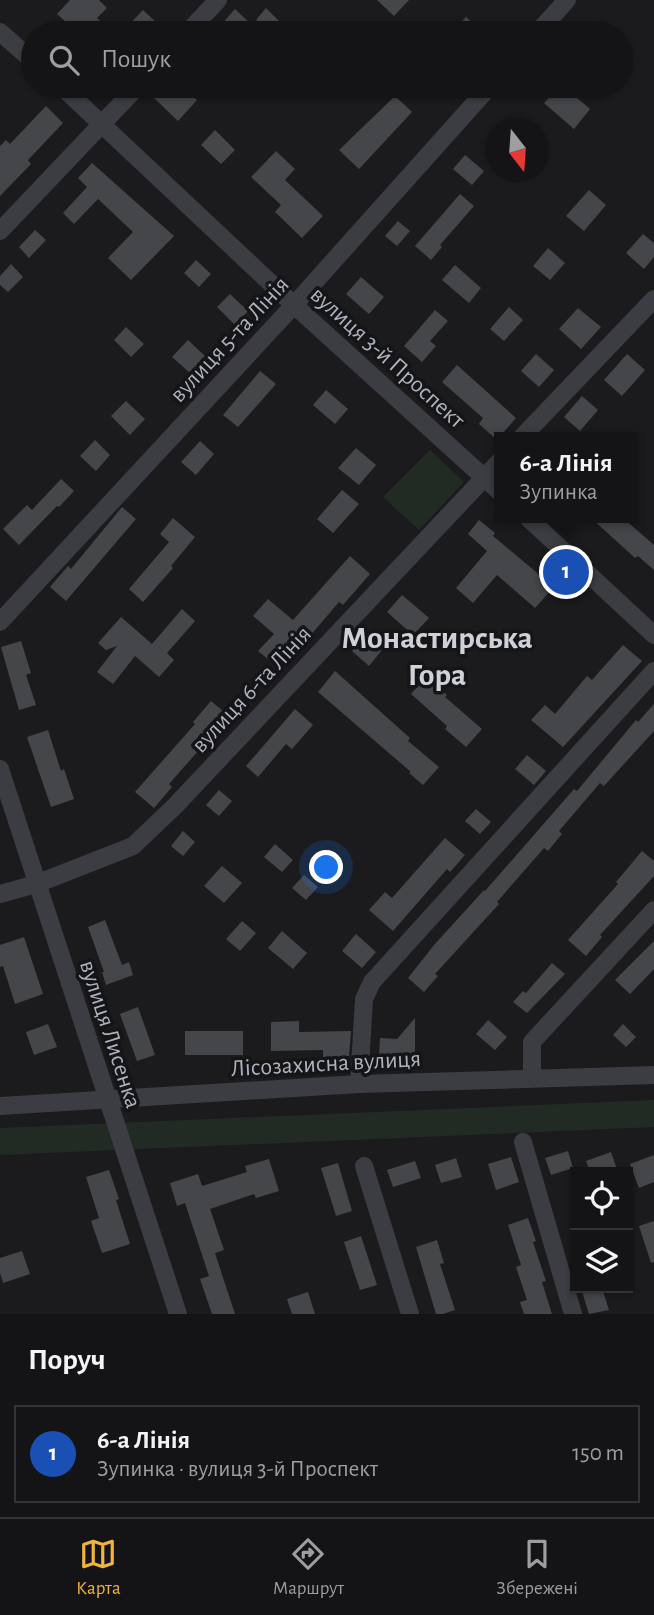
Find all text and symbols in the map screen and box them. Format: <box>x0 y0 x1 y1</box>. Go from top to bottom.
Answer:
search box <box>21 21 633 98</box>
icon: search <box>45 41 83 79</box>
text: Пошук <box>101 46 171 72</box>
north arrow <box>486 119 549 182</box>
street label: вулиця 5-та Лінія <box>166 272 294 407</box>
street label: вулиця 3-й Проспект <box>306 282 469 433</box>
popup <box>494 432 638 523</box>
text: 6-а Лінія <box>519 450 613 476</box>
text: Зупинка <box>519 481 598 504</box>
pin: 1 <box>543 546 589 598</box>
street label: вулиця 6-та Лінія <box>187 622 316 758</box>
district label: Монастирська Гора <box>341 622 533 691</box>
your location <box>309 850 343 884</box>
street label: вулиця Лисенка <box>75 957 145 1111</box>
street label: Лісозахисна вулиця <box>230 1047 422 1081</box>
map controls <box>570 1167 633 1293</box>
button: locate <box>570 1167 633 1230</box>
button: layers <box>570 1230 633 1293</box>
text: Поруч <box>28 1345 106 1375</box>
text: 6-а Лінія <box>97 1427 190 1453</box>
text: 1 <box>49 1442 57 1465</box>
text: 150 m <box>572 1442 624 1465</box>
text: Зупинка · вулиця 3-й Проспект <box>97 1458 378 1481</box>
tab: Карта <box>76 1535 121 1600</box>
tab: Маршрут <box>273 1535 344 1600</box>
tab: Збережені <box>496 1535 578 1600</box>

